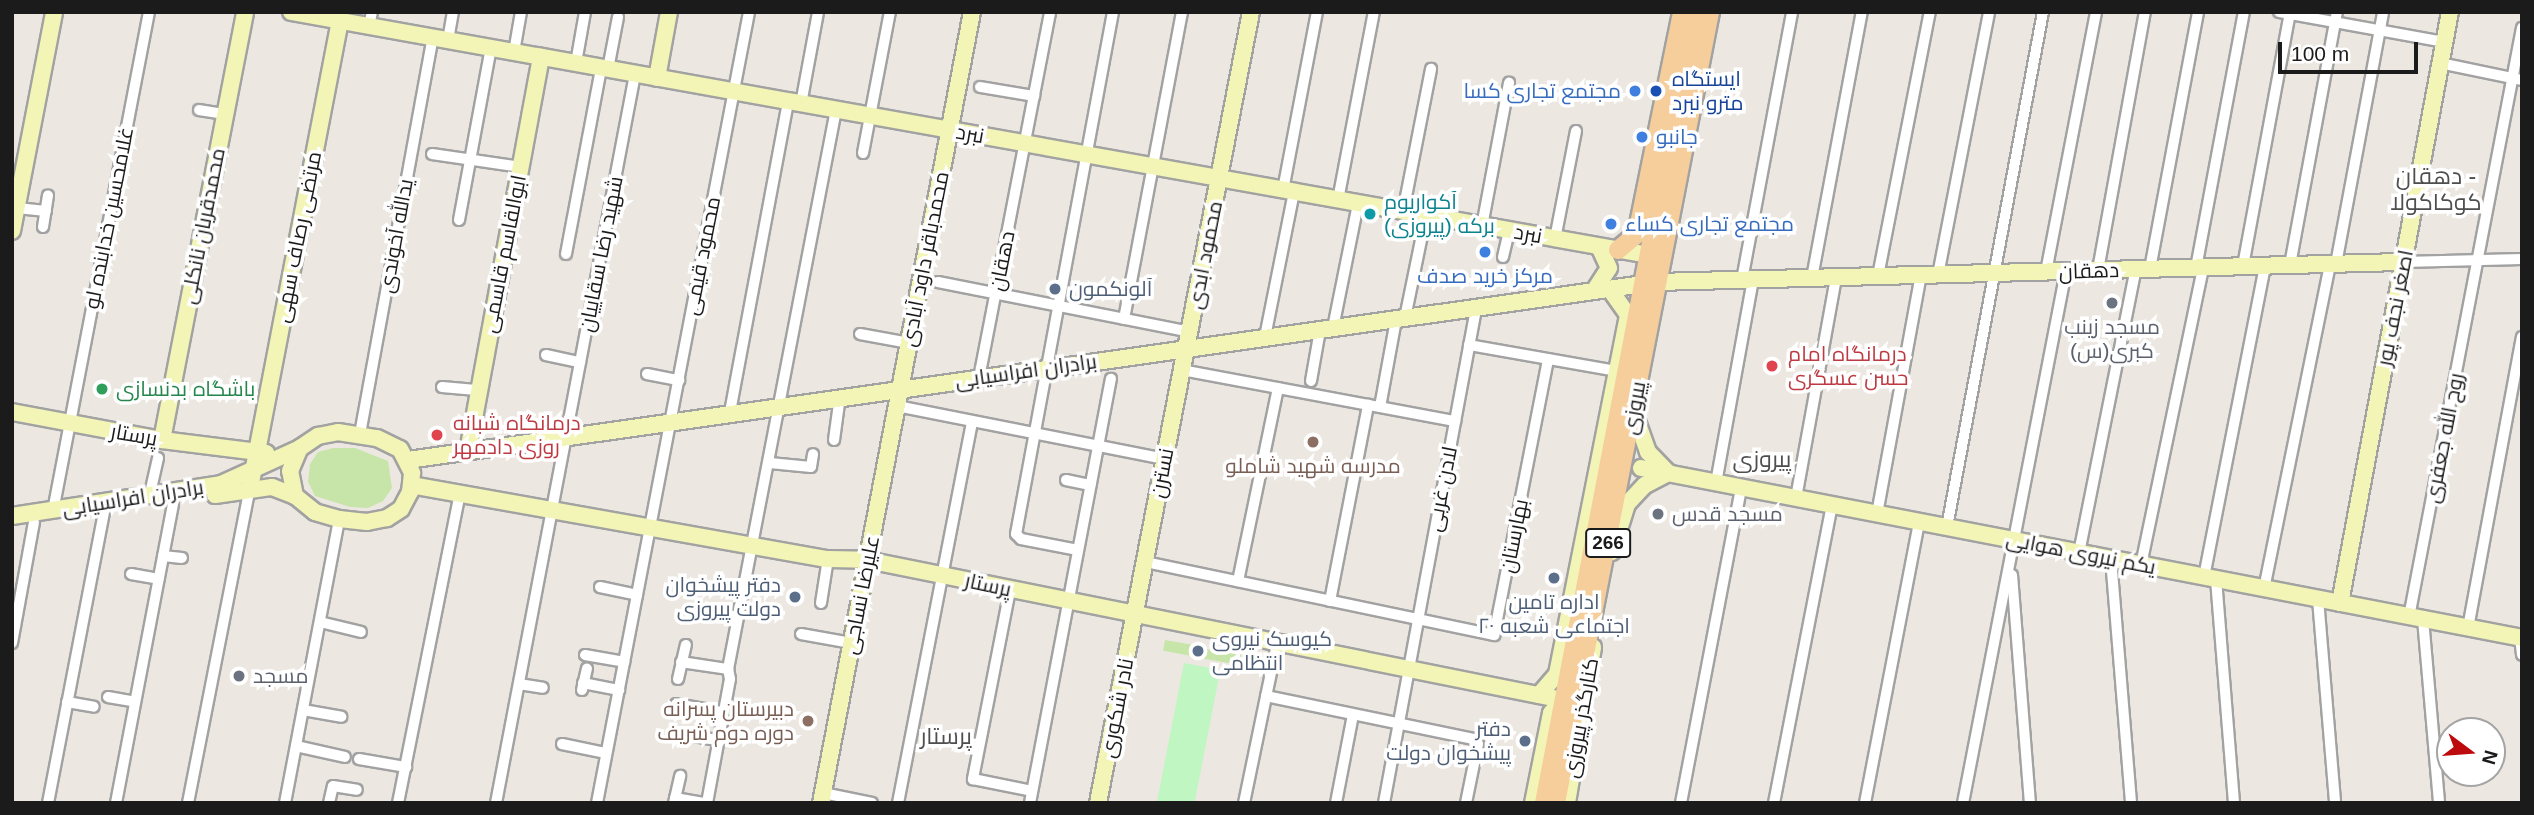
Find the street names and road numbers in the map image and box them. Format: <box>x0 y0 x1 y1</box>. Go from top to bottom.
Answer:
street label: نبرد <box>954 119 986 149</box>
street label: غلامحسین خدابنده لو <box>79 125 139 311</box>
street label: محمدقربان نانکلی <box>176 146 230 306</box>
street label: مرتضی رصاف سهی <box>269 149 327 325</box>
street label: محمدباقر داود آبادی <box>896 169 954 349</box>
street label: ابوالقاسم قاسمی <box>476 173 532 335</box>
street label: شهید رضا سقاییان <box>574 174 628 334</box>
street label: یدالله آخوندی <box>374 177 418 295</box>
street label: محمود قیمی <box>678 195 726 317</box>
street label: محمود ابدی <box>1182 199 1228 311</box>
street label: نبرد <box>1512 219 1544 249</box>
street label: دهقان <box>984 229 1020 293</box>
street label: اصغر نجف پور <box>2371 248 2419 368</box>
street label: دهقان <box>2058 257 2120 285</box>
street label: برادران افراسیابی <box>953 349 1099 393</box>
street label: روح الله جعفری <box>2419 371 2469 505</box>
street label: پیروزی <box>1617 379 1651 437</box>
street label: پرستار <box>109 418 159 452</box>
street label: لادن غربی <box>1421 444 1463 534</box>
street label: نسترن <box>1145 446 1179 500</box>
street label: برادران افراسیابی <box>60 474 206 522</box>
street label: بهارستان <box>1494 497 1534 575</box>
street label: یکم نیروی هوایی <box>2004 526 2158 580</box>
road number: 266 <box>1584 528 1632 558</box>
street label: علیرضا نساجی <box>837 533 885 657</box>
street label: پرستار <box>962 568 1014 602</box>
street label: نادر شکوری <box>1095 656 1139 760</box>
street label: کنارگذر پیروزی <box>1558 656 1604 780</box>

